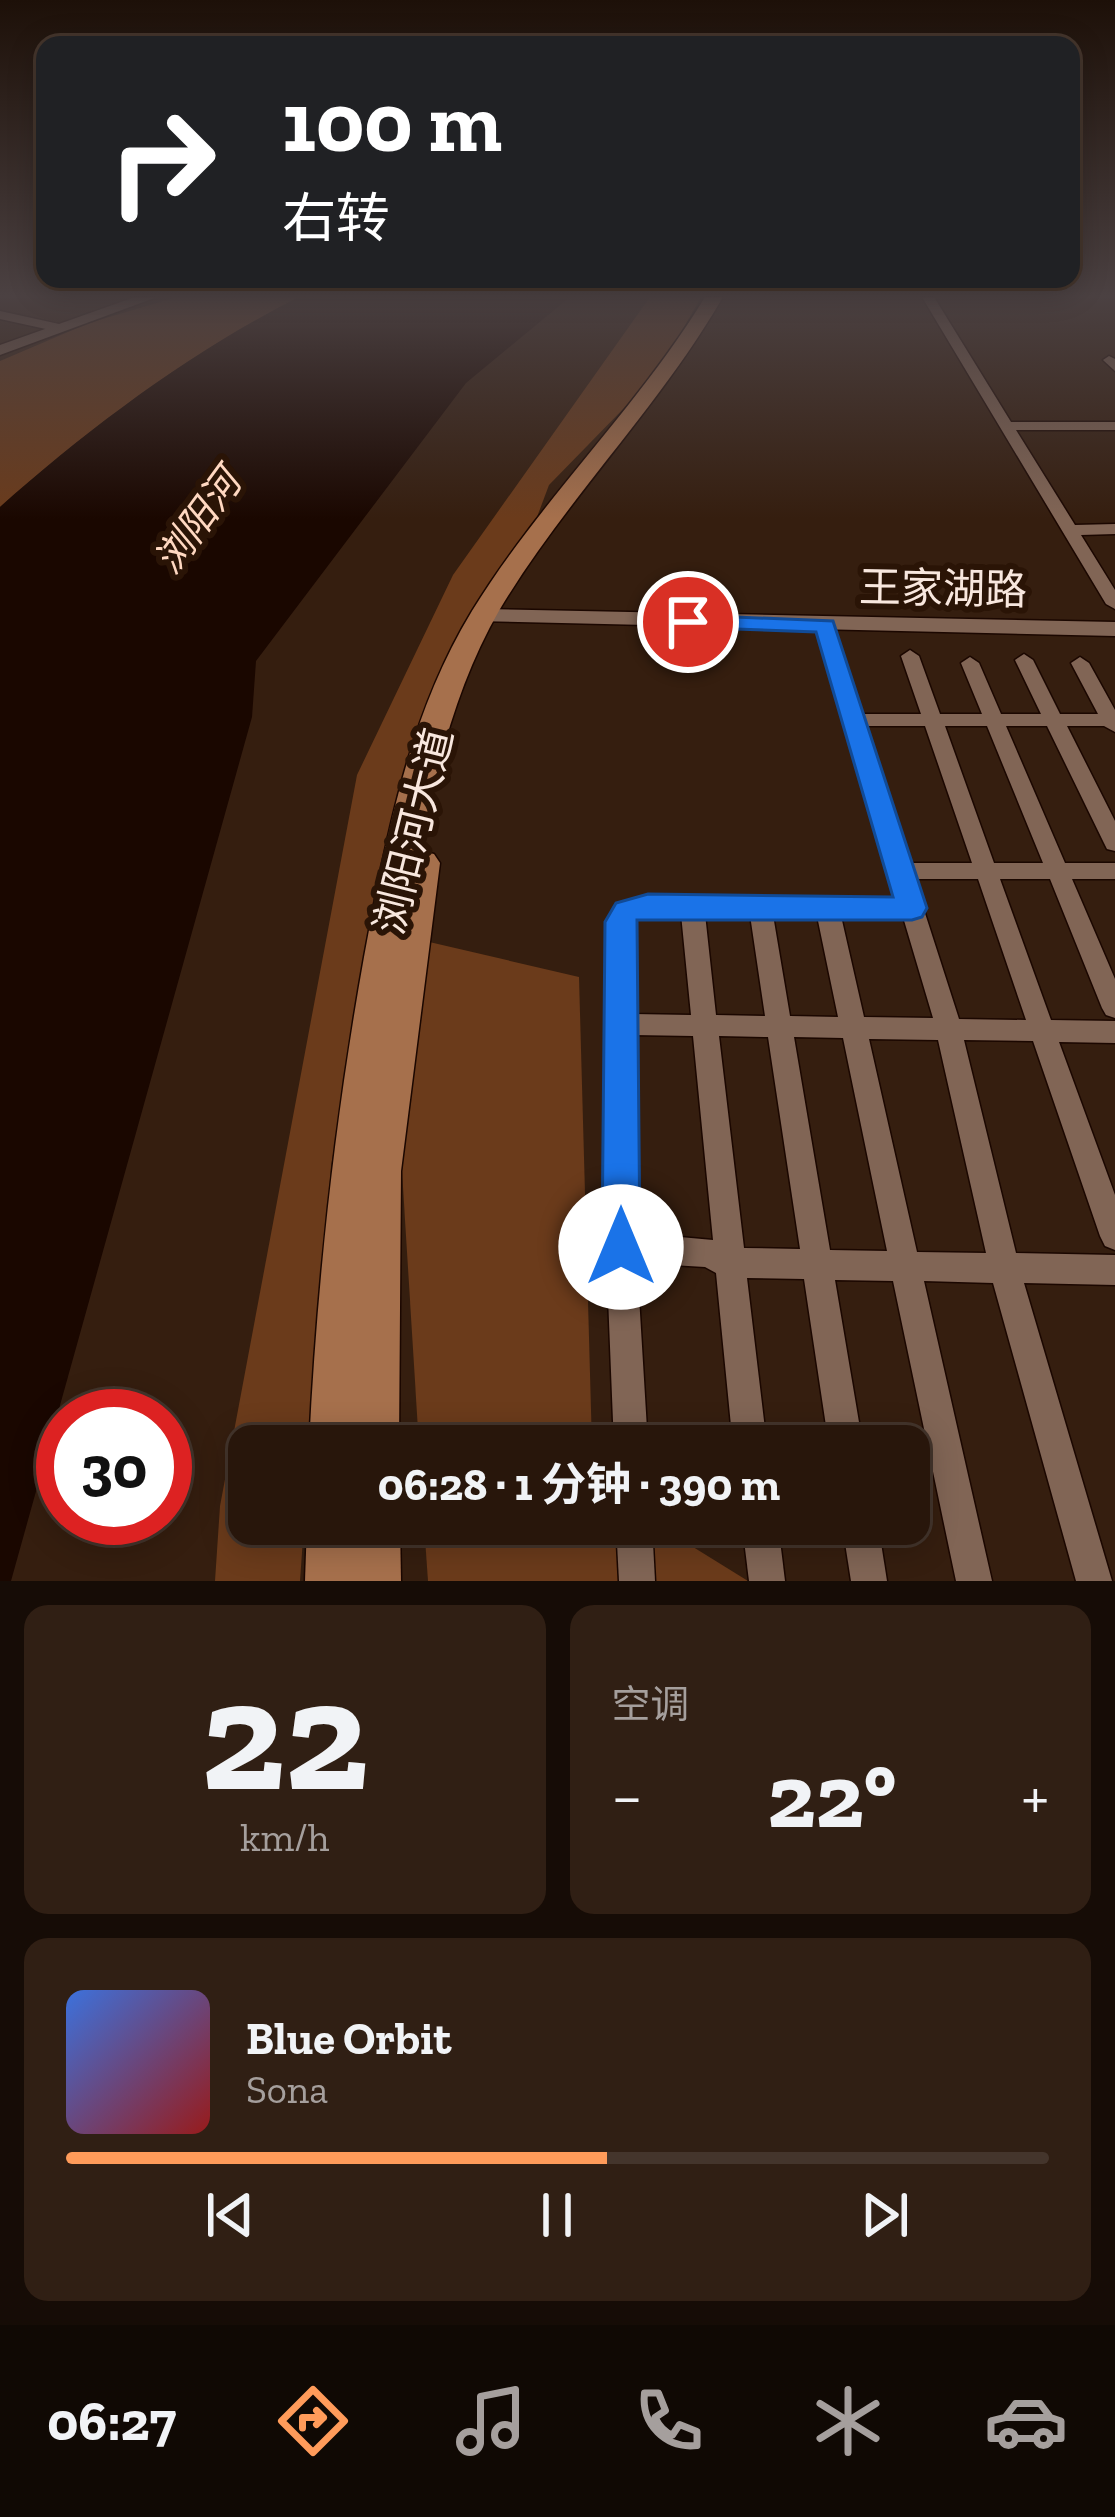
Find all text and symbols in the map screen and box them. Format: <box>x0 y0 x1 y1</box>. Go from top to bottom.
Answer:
text: 100 m <box>282 72 502 173</box>
icon: right <box>84 84 240 240</box>
text: 右转 <box>282 186 390 251</box>
water label: 浏阳河 <box>144 454 255 582</box>
street label: 王家湖路 <box>859 562 1027 615</box>
pin <box>637 571 739 673</box>
icon: arrive <box>655 589 721 655</box>
street label: 浏阳河大道 <box>363 723 464 939</box>
position arrow <box>558 1184 684 1310</box>
speed limit sign: 30 <box>36 1389 192 1545</box>
text: 06:28 · 1 分钟 · 390 m <box>378 1458 780 1512</box>
text: 22 <box>201 1642 369 1829</box>
text: 空调 <box>612 1681 690 1728</box>
text: 22° <box>767 1742 896 1850</box>
text: − <box>612 1757 642 1836</box>
text: + <box>1021 1757 1049 1836</box>
text: km/h <box>240 1814 329 1861</box>
text: Blue Orbit <box>246 2012 451 2066</box>
text: Sona <box>246 2066 328 2113</box>
icon: previous <box>197 2182 263 2248</box>
icon: pause <box>524 2182 590 2248</box>
icon: next <box>852 2182 918 2248</box>
icon: directions <box>271 2379 355 2463</box>
icon: music <box>449 2379 533 2463</box>
icon: phone <box>627 2379 711 2463</box>
icon: climate <box>806 2379 890 2463</box>
icon: car <box>984 2379 1068 2463</box>
text: 06:27 <box>47 2389 176 2454</box>

